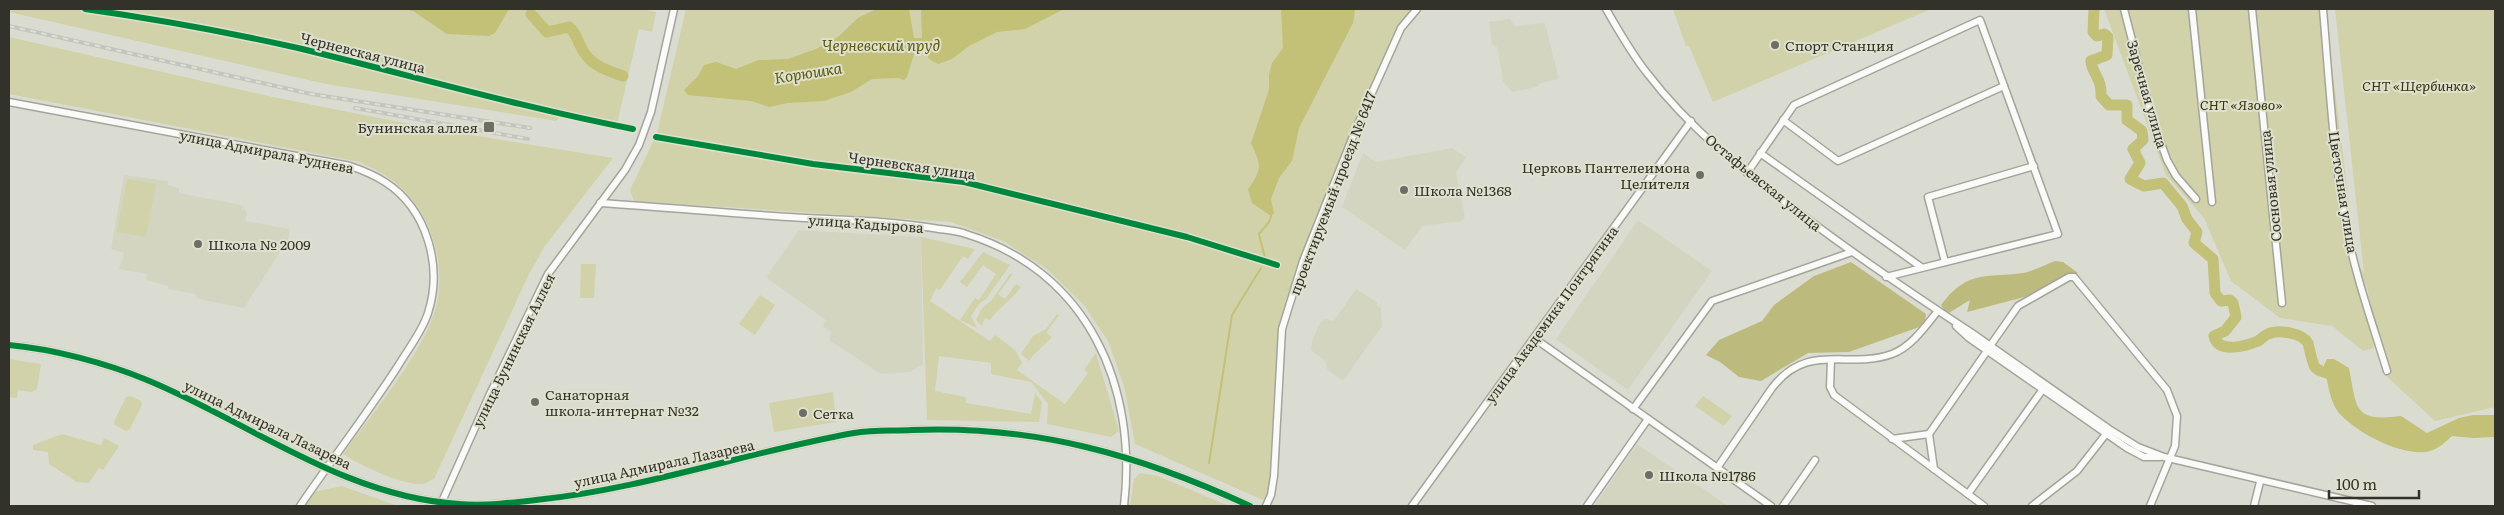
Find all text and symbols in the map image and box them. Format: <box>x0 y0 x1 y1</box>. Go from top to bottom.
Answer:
street label: Черневская улица <box>298 27 428 77</box>
water label: Черневский пруд <box>822 33 940 56</box>
place label: Спорт Станция <box>1785 35 1894 55</box>
street label: Заречная улица <box>2123 38 2173 151</box>
marker: Спорт Станция <box>1769 39 1781 51</box>
water label: Корюшка <box>772 55 844 89</box>
park label: СНТ «Щербинка» <box>2362 75 2476 95</box>
street label: проектируемый проезд № 6417 <box>1284 88 1380 298</box>
park label: СНТ «Язово» <box>2200 94 2282 114</box>
place label: Бунинская аллея <box>357 117 478 137</box>
marker: Бунинская аллея <box>482 120 496 134</box>
street label: улица Адмирала Руднева <box>178 124 356 178</box>
street label: Остафьевская улица <box>1701 129 1827 236</box>
street label: Сосновая улица <box>2254 129 2286 243</box>
street label: Цветочная улица <box>2324 129 2364 255</box>
street label: Черневская улица <box>847 146 977 184</box>
place label: Церковь Пантелеимона Целителя <box>1522 157 1690 193</box>
marker: Церковь Пантелеимона Целителя <box>1694 169 1706 181</box>
place label: Школа №1368 <box>1414 180 1512 200</box>
marker: Школа №1368 <box>1398 184 1410 196</box>
street label: улица Кадырова <box>808 209 925 237</box>
street label: улица Академика Понтрягина <box>1480 221 1623 407</box>
place label: Школа № 2009 <box>208 234 311 254</box>
marker: Школа № 2009 <box>192 238 204 250</box>
street label: улица Бунинская Аллея <box>467 270 559 430</box>
street label: улица Адмирала Лазарева <box>181 375 355 474</box>
place label: Санаторная школа-интернат №32 <box>545 384 699 420</box>
marker: Санаторная школа-интернат №32 <box>529 396 541 408</box>
place label: Сетка <box>813 403 854 423</box>
marker: Сетка <box>797 407 809 419</box>
street label: улица Адмирала Лазарева <box>572 434 757 492</box>
place label: Школа №1786 <box>1659 465 1756 485</box>
scale bar <box>2329 468 2419 500</box>
marker: Школа №1786 <box>1643 469 1655 481</box>
text: 100 m <box>2336 472 2377 495</box>

